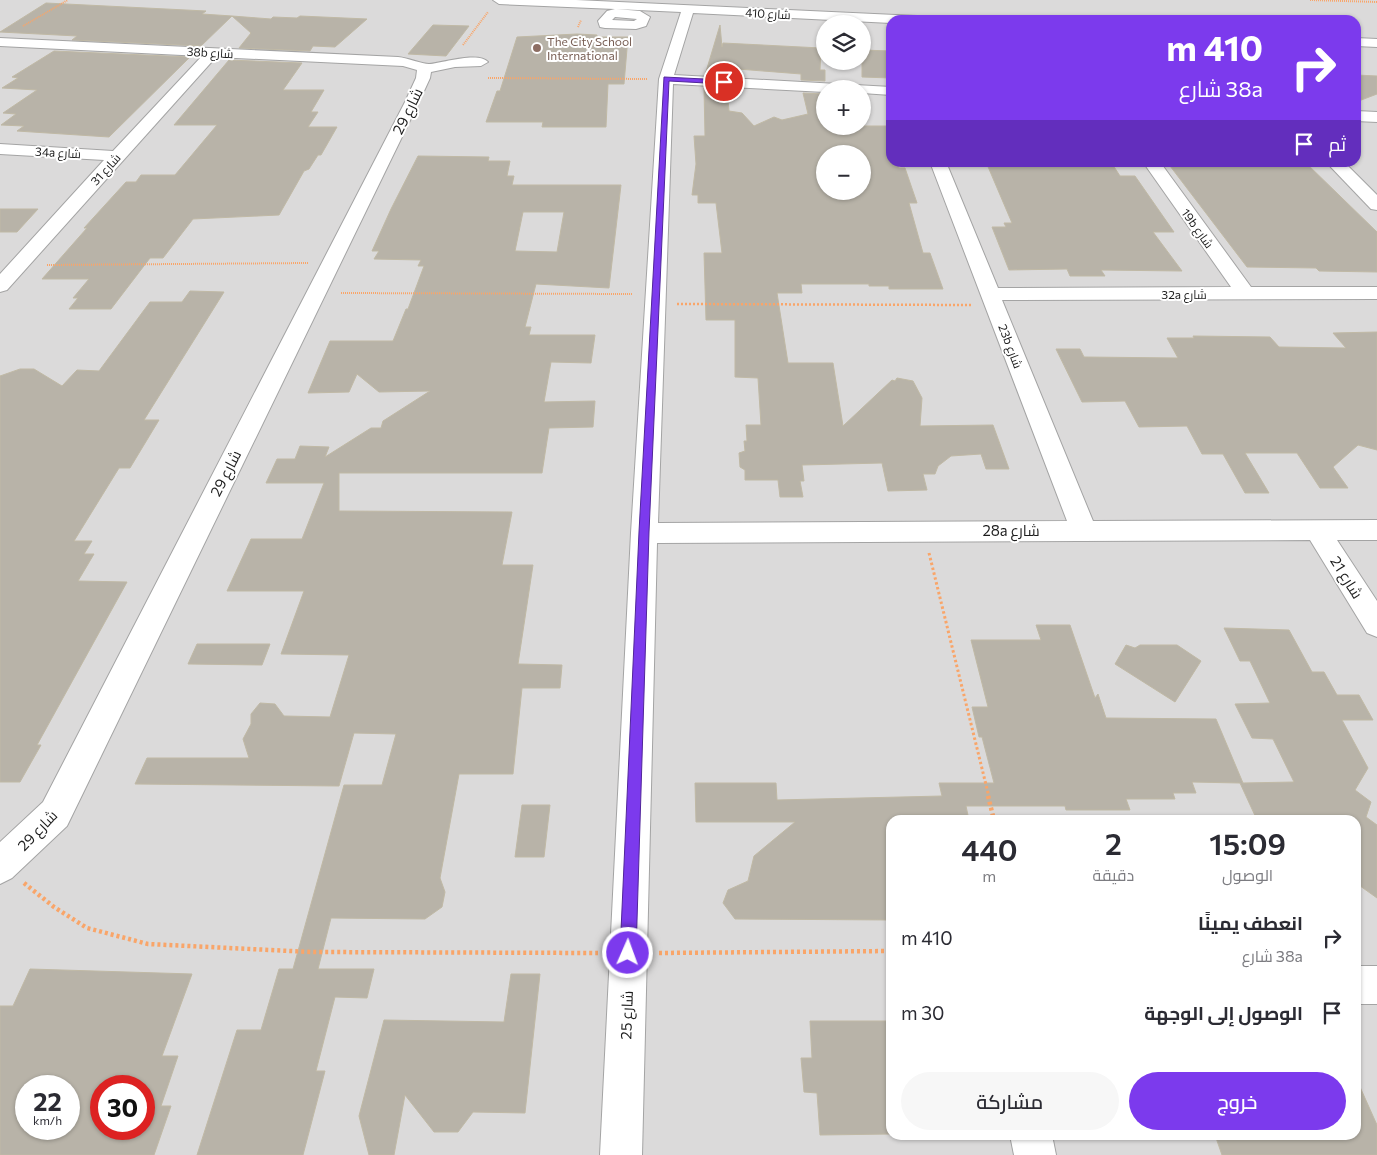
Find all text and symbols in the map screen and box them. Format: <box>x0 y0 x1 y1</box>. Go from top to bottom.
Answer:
street label: شارع 410 <box>745 5 791 23</box>
map controls <box>816 15 871 200</box>
button: layers <box>816 15 871 70</box>
text: 410 m <box>1166 25 1263 68</box>
place label: The City School International <box>547 34 632 62</box>
icon: right <box>1281 35 1346 100</box>
marker: The City School International <box>531 42 543 54</box>
street label: 38b شارع <box>186 44 234 62</box>
pin <box>703 61 745 103</box>
icon: arrive <box>710 68 738 96</box>
text: 38a شارع <box>1179 75 1263 102</box>
button: + <box>816 80 871 135</box>
street label: شارع 29 <box>388 85 429 138</box>
icon: arrive <box>1290 130 1318 158</box>
text: ثم <box>1328 132 1346 155</box>
street label: 34a شارع <box>35 144 81 162</box>
button: − <box>816 145 871 200</box>
street label: شارع 31 <box>87 150 124 189</box>
street label: 19b شارع <box>1177 206 1217 252</box>
street label: 32a شارع <box>1161 287 1207 303</box>
street label: 23b شارع <box>994 322 1026 371</box>
street label: شارع 29 <box>206 447 247 500</box>
street label: 28a شارع <box>982 521 1040 542</box>
street label: شارع 21 <box>1324 552 1367 603</box>
street label: شارع 29 <box>13 806 63 856</box>
text: 2 <box>1105 824 1122 861</box>
text: 15:09 <box>1209 824 1286 861</box>
text: 440 <box>961 830 1017 867</box>
text: دقيقة <box>1093 865 1134 884</box>
text: الوصول <box>1222 865 1273 884</box>
text: m <box>982 866 996 885</box>
text: انعطف يمينًا <box>1198 911 1303 934</box>
icon: right <box>1318 924 1346 952</box>
position arrow <box>601 926 653 978</box>
text: 410 m <box>901 926 953 949</box>
text: 38a شارع <box>1242 946 1303 965</box>
street label: شارع 25 <box>616 990 639 1040</box>
icon: arrive <box>1318 999 1346 1027</box>
text: 30 m <box>901 1001 944 1024</box>
text: الوصول إلى الوجهة <box>1144 1001 1303 1024</box>
button: مشاركة <box>901 1072 1119 1130</box>
button: خروج <box>1129 1072 1346 1130</box>
speed limit sign: 30 <box>90 1075 155 1140</box>
text: 22 <box>33 1086 62 1116</box>
text: km/h <box>33 1113 62 1127</box>

